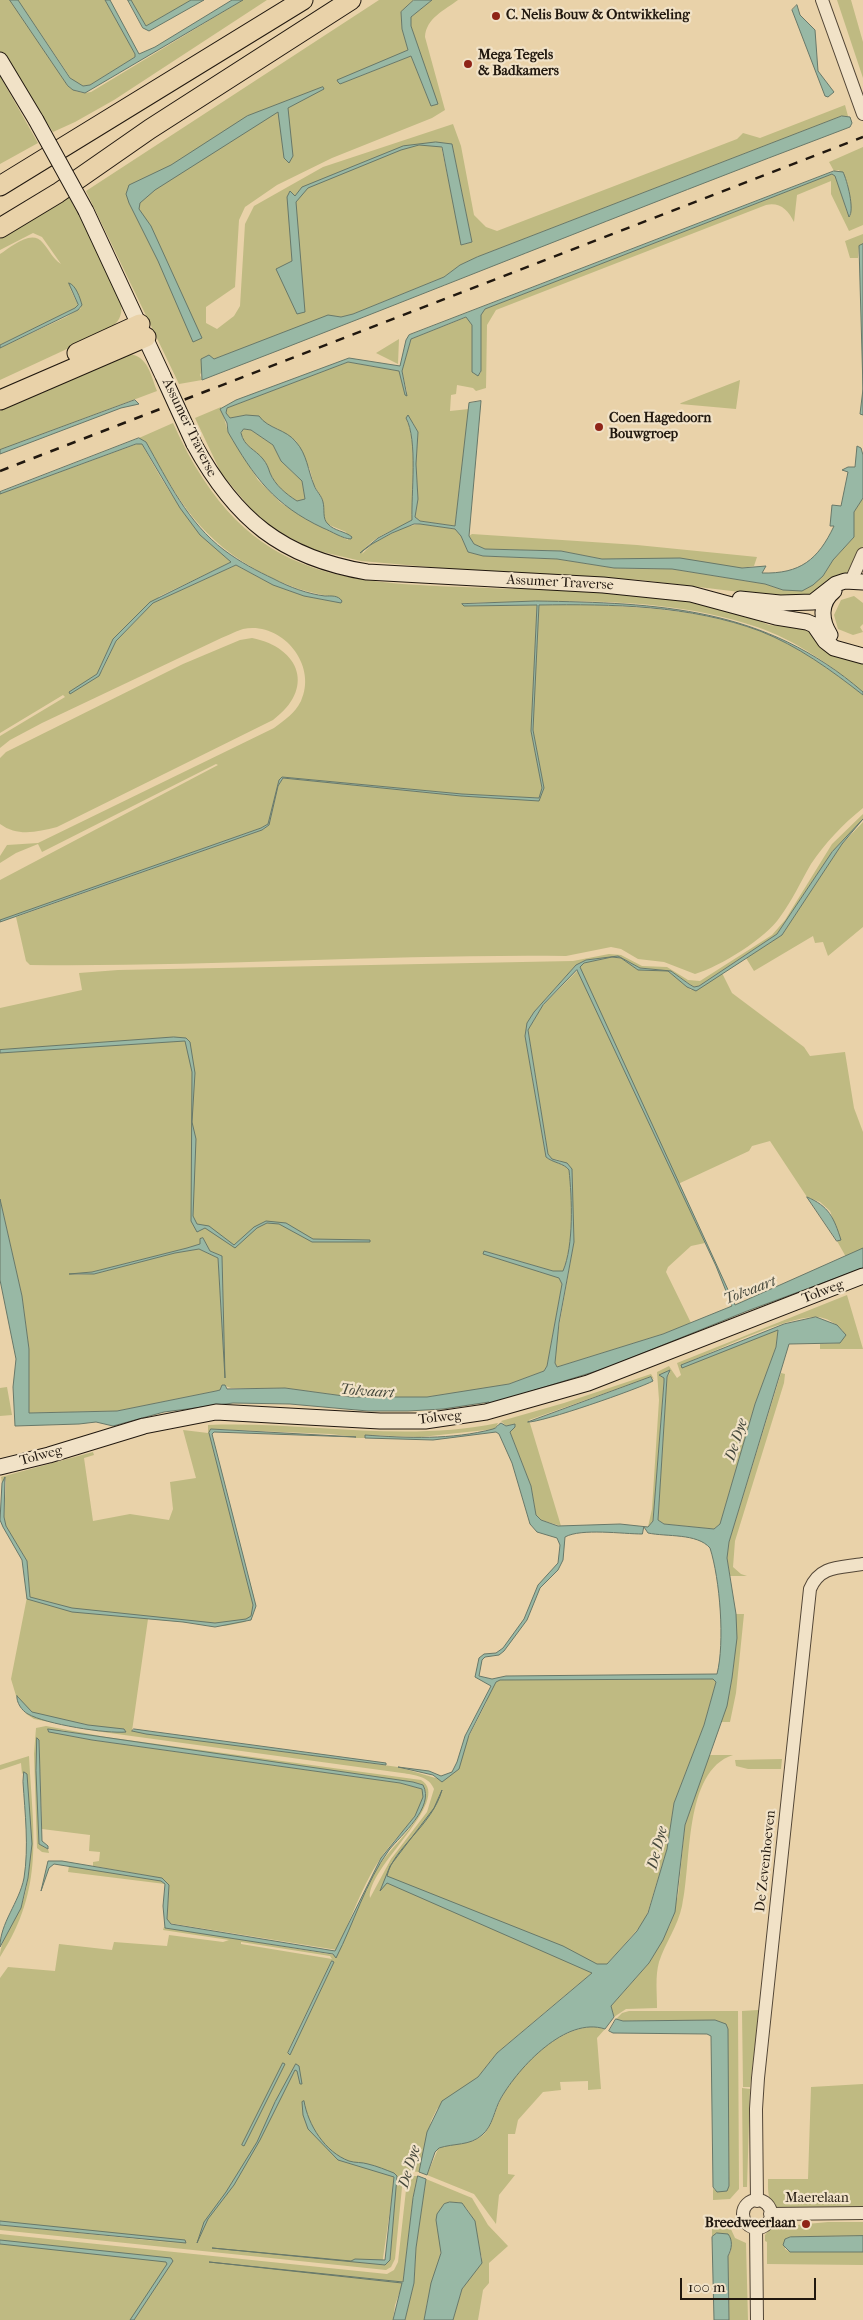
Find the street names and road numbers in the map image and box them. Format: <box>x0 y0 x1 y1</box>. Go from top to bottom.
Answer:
street label: Assumer Traverse <box>158 376 220 480</box>
street label: Assumer Traverse <box>506 572 614 594</box>
street label: Tolweg <box>800 1276 846 1308</box>
street label: Tolweg <box>418 1407 462 1429</box>
street label: Tolweg <box>18 1442 64 1470</box>
street label: De Zevenhoeven <box>752 1809 780 1913</box>
street label: Maerelaan <box>785 2191 849 2207</box>

